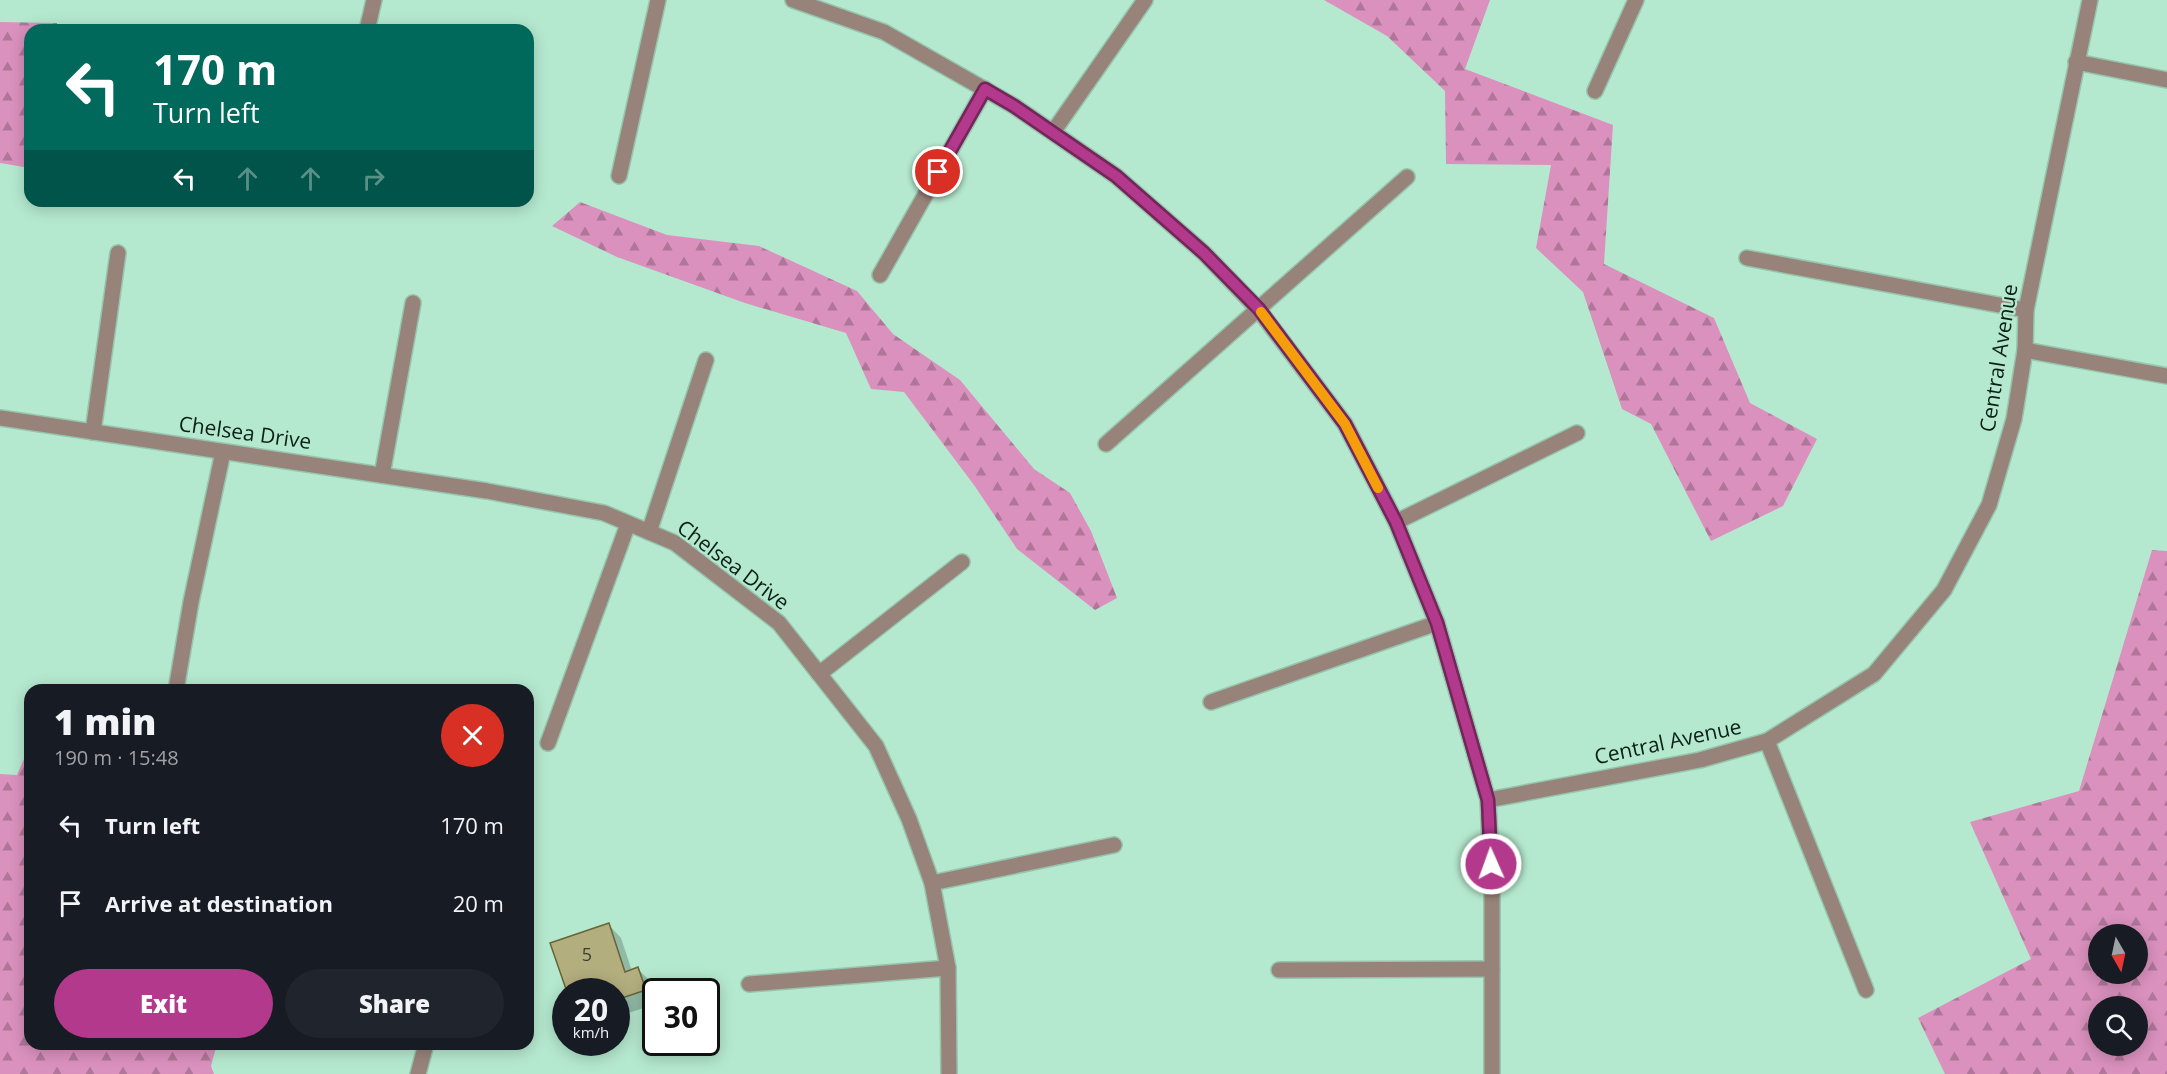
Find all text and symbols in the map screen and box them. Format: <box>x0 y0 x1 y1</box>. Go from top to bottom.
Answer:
text: 170 m <box>153 40 277 97</box>
icon: left <box>54 48 132 126</box>
text: Turn left <box>153 94 260 131</box>
pin <box>912 146 963 197</box>
icon: arrive <box>921 155 954 188</box>
icon: left <box>168 162 201 195</box>
icon: ahead <box>231 162 264 195</box>
icon: ahead <box>294 162 327 195</box>
icon: right <box>357 162 390 195</box>
street label: Central Avenue <box>1972 282 2024 434</box>
street label: Chelsea Drive <box>177 409 313 455</box>
street label: Chelsea Drive <box>672 513 795 616</box>
text: 1 min <box>54 697 156 746</box>
button: close <box>441 704 504 767</box>
street label: Central Avenue <box>1592 712 1744 770</box>
text: 190 m · 15:48 <box>54 744 179 771</box>
icon: left <box>54 809 87 842</box>
text: Turn left <box>105 810 200 840</box>
text: 170 m <box>440 810 504 840</box>
position arrow <box>1459 832 1523 896</box>
icon: arrive <box>54 887 87 920</box>
text: Arrive at destination <box>105 888 333 918</box>
text: 20 m <box>453 888 504 918</box>
north arrow <box>2088 924 2148 984</box>
map controls <box>2088 924 2148 1056</box>
house number: 5 <box>582 942 592 966</box>
button: Exit <box>54 969 273 1038</box>
button: Share <box>285 969 504 1038</box>
speed limit sign: 30 <box>642 978 720 1056</box>
text: 20 <box>574 989 608 1030</box>
button: search <box>2088 996 2148 1056</box>
text: km/h <box>573 1022 609 1042</box>

